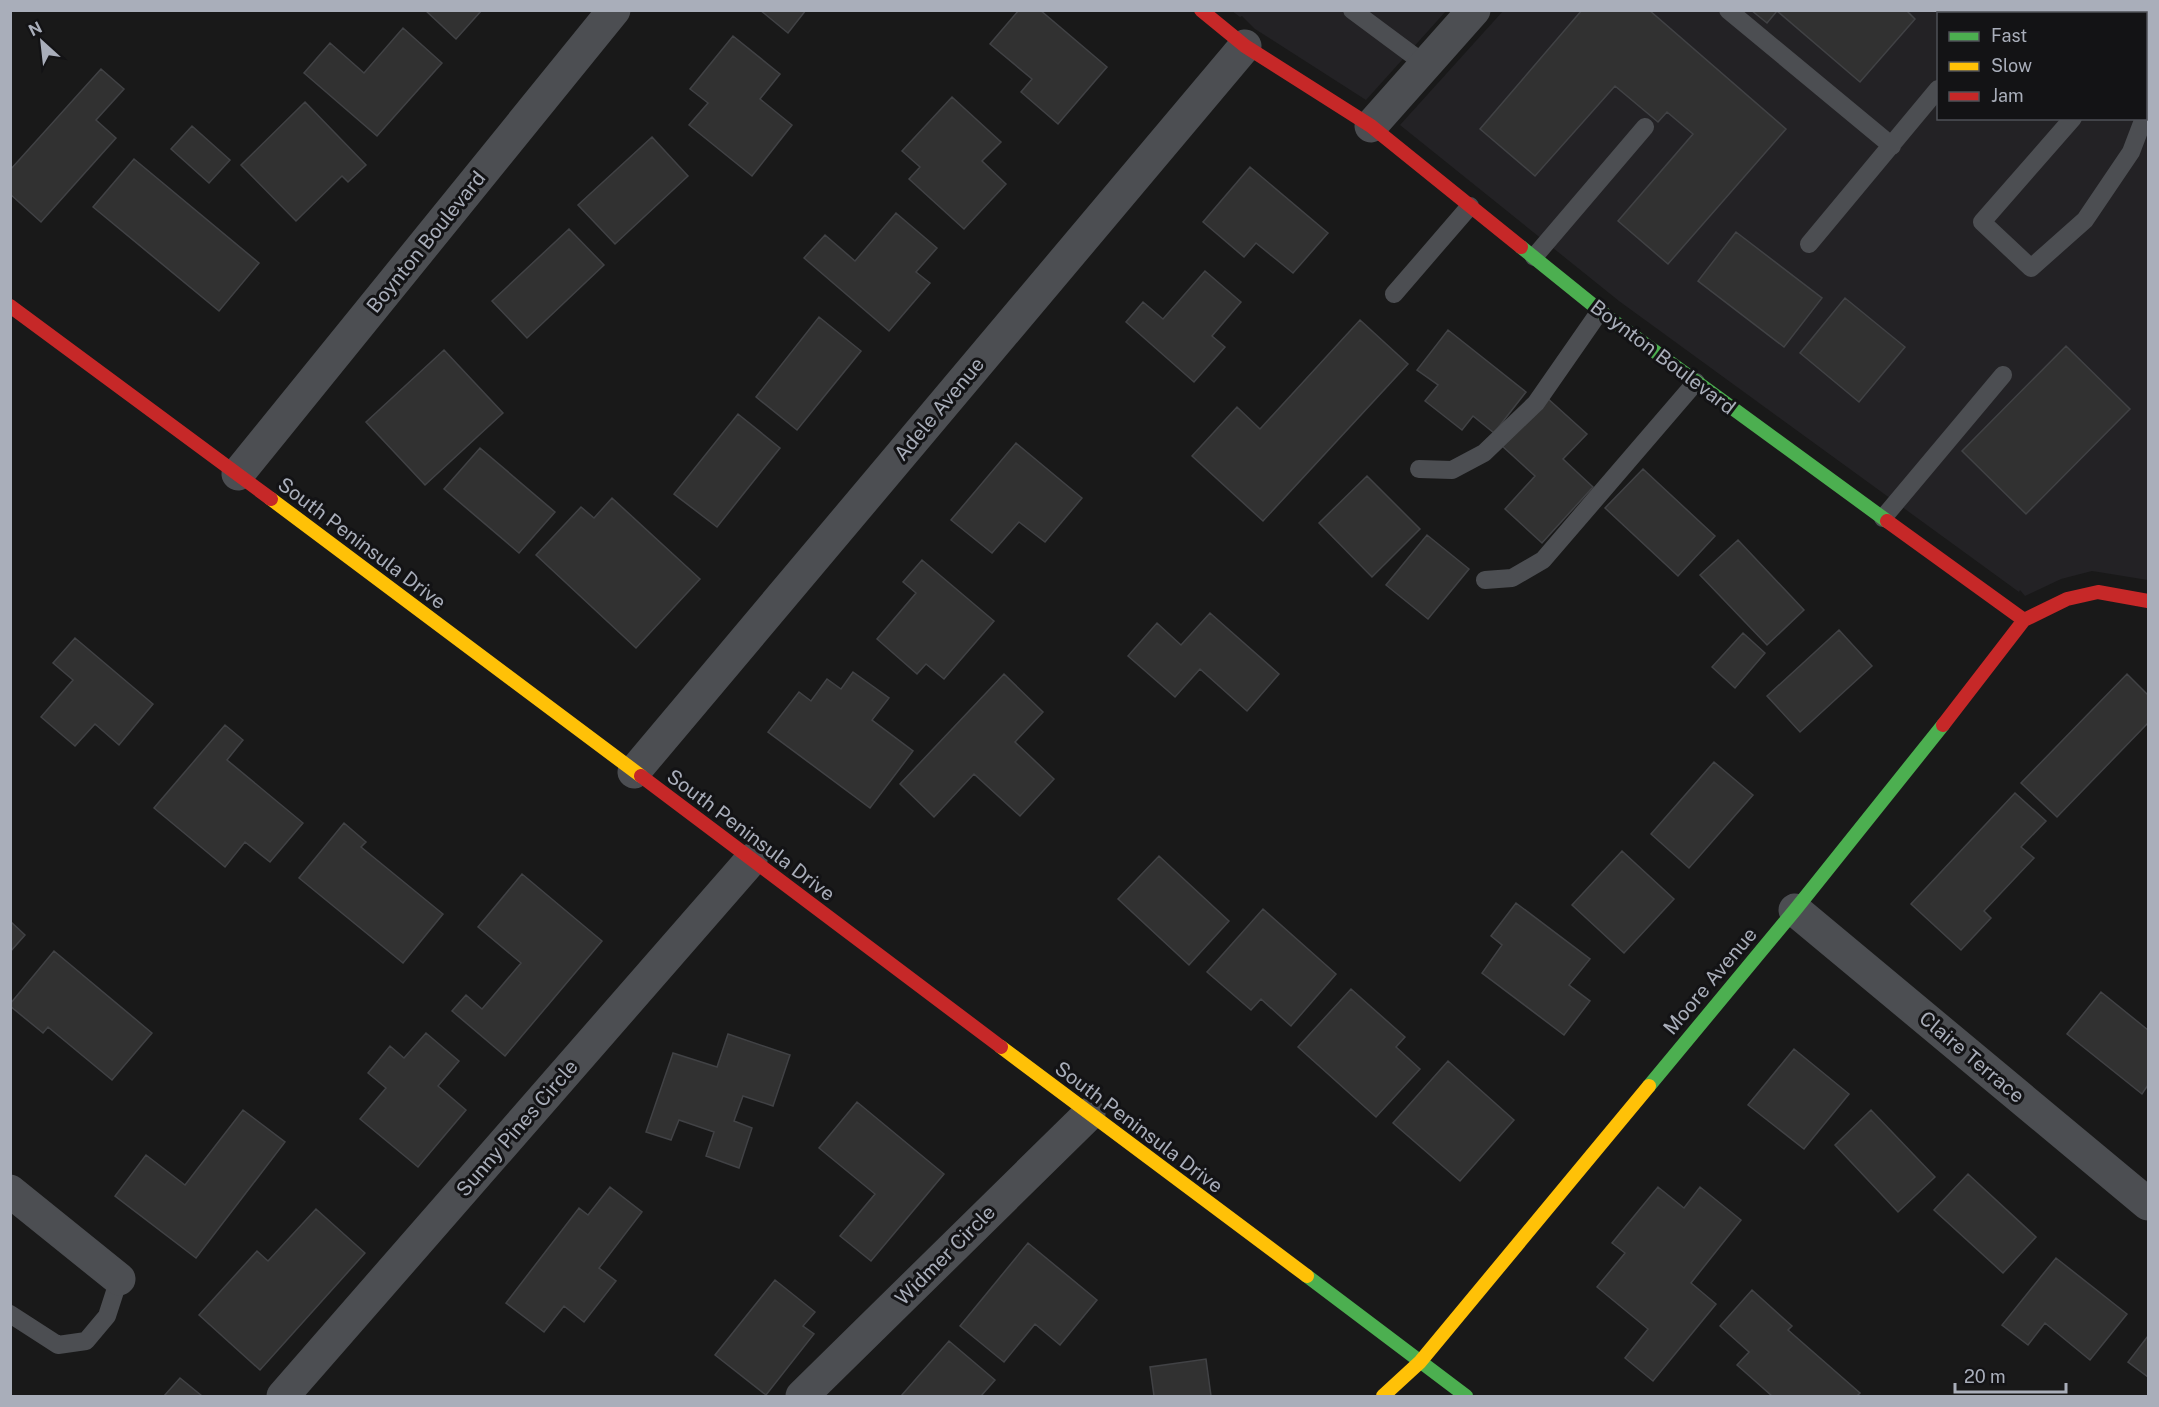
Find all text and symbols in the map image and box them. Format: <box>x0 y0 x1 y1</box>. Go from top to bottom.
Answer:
north arrow <box>12 12 72 72</box>
legend <box>1937 12 2147 120</box>
text: N <box>26 18 45 40</box>
text: Fast <box>1991 25 2027 46</box>
text: Slow <box>1991 55 2032 76</box>
text: Jam <box>1991 85 2024 106</box>
street label: Boynton Boulevard <box>361 166 491 318</box>
street label: Boynton Boulevard <box>1586 295 1740 419</box>
street label: Adele Avenue <box>889 352 989 466</box>
street label: South Peninsula Drive <box>273 472 451 614</box>
street label: South Peninsula Drive <box>662 764 840 906</box>
street label: Moore Avenue <box>1658 922 1762 1040</box>
street label: Claire Terrace <box>1915 1006 2029 1108</box>
street label: Sunny Pines Circle <box>451 1055 583 1201</box>
street label: South Peninsula Drive <box>1050 1056 1228 1198</box>
street label: Widmer Circle <box>890 1200 1000 1310</box>
scale bar <box>1955 1356 2066 1394</box>
text: 20 m <box>1964 1366 2006 1387</box>

